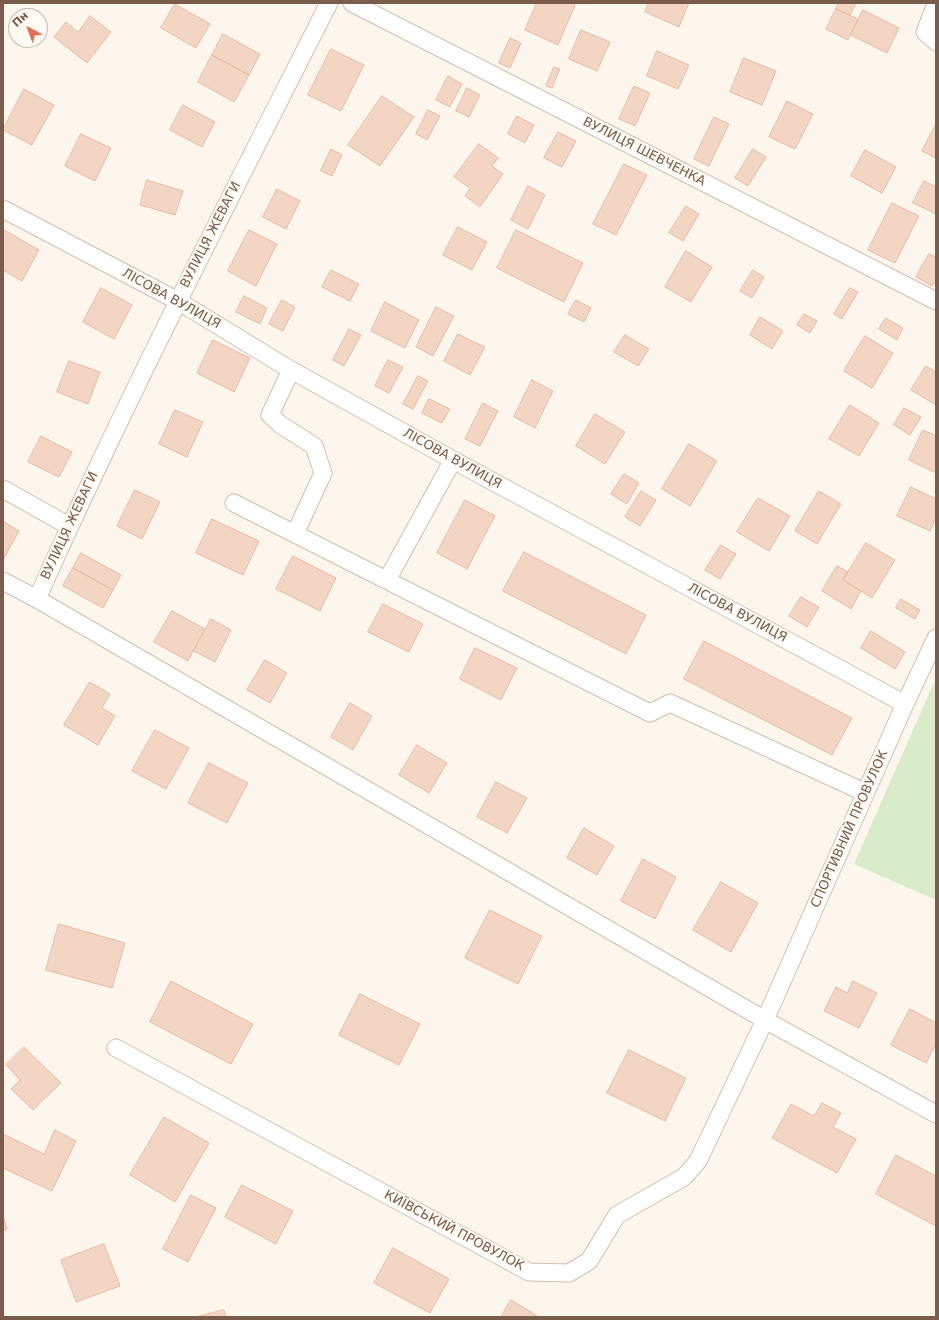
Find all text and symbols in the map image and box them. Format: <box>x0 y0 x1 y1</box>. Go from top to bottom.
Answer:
north arrow <box>8 8 48 48</box>
text: Пн <box>10 9 31 30</box>
street label: ВУЛИЦЯ ШЕВЧЕНКА <box>580 114 708 190</box>
street label: ВУЛИЦЯ ЖЕВАГИ <box>177 179 245 291</box>
street label: ЛІСОВА ВУЛИЦЯ <box>119 265 223 333</box>
street label: ЛІСОВА ВУЛИЦЯ <box>400 425 504 493</box>
street label: ВУЛИЦЯ ЖЕВАГИ <box>38 470 102 582</box>
street label: ЛІСОВА ВУЛИЦЯ <box>685 580 789 646</box>
street label: СПОРТИВНИЙ ПРОВУЛОК <box>808 748 892 910</box>
street label: КИЇВСЬКИЙ ПРОВУЛОК <box>381 1187 527 1275</box>

